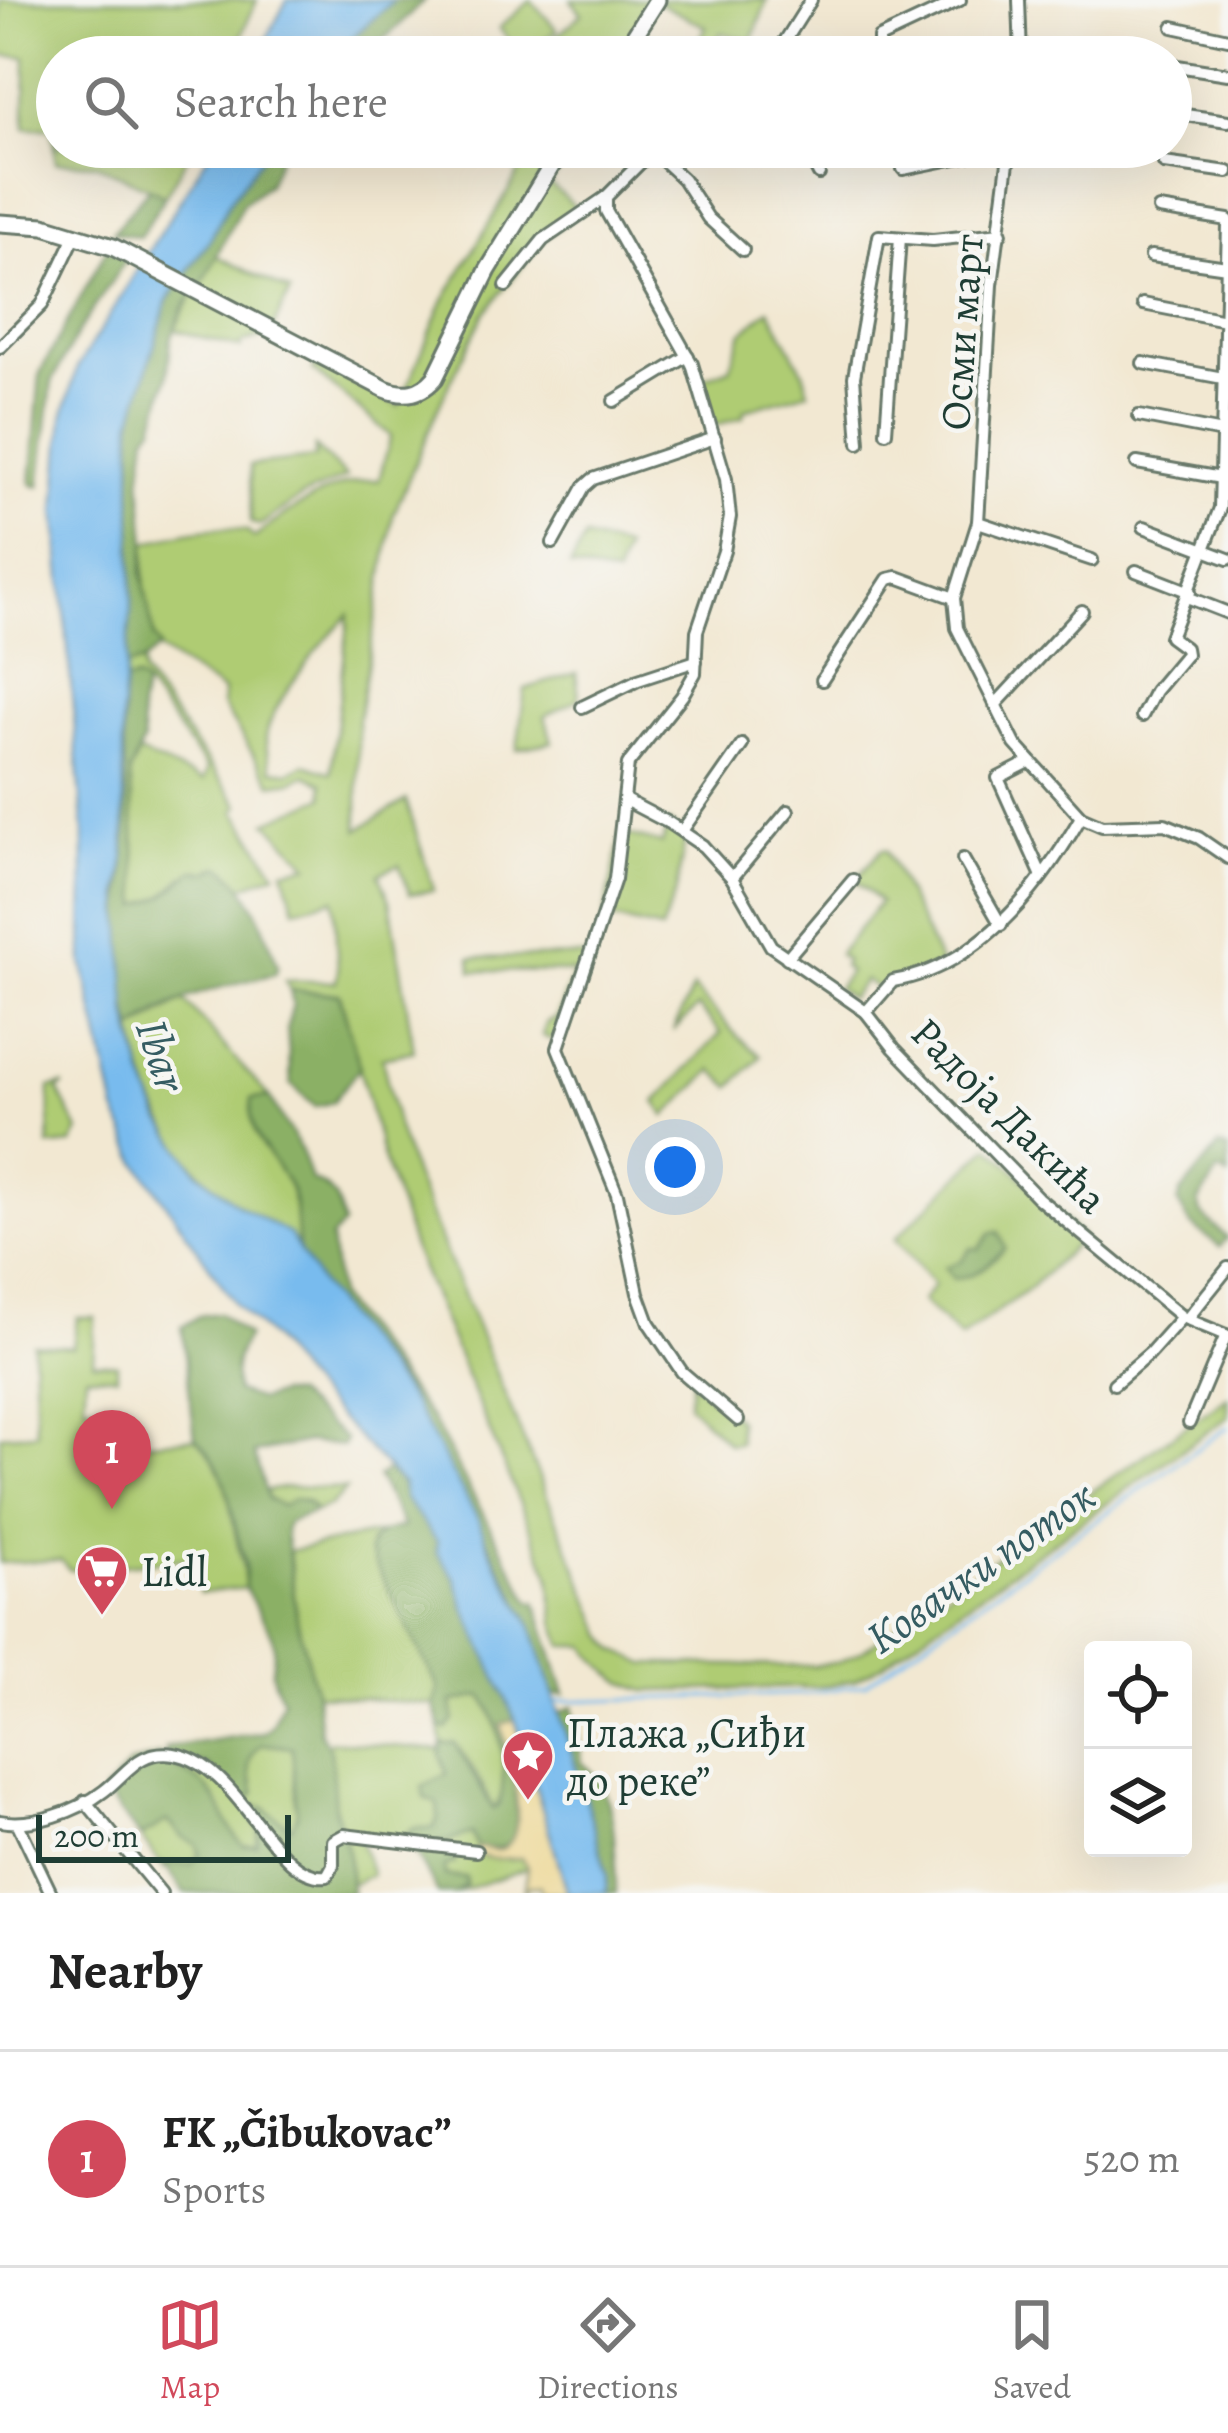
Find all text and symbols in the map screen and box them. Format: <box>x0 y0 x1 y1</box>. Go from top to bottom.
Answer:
search box <box>36 36 1192 168</box>
icon: search <box>78 69 144 135</box>
text: Search here <box>174 71 388 133</box>
street label: Осми март <box>926 232 997 432</box>
street label: Радоја Дакића <box>899 1005 1121 1227</box>
water label: Ibar <box>120 1011 202 1101</box>
your location <box>645 1137 705 1197</box>
pin: 1 <box>73 1410 151 1509</box>
water label: Ковачки поток <box>854 1465 1108 1669</box>
supermarket icon: Lidl <box>74 1543 130 1617</box>
place label: Lidl <box>141 1543 207 1600</box>
map controls <box>1084 1641 1192 1857</box>
button: locate <box>1084 1641 1192 1749</box>
place label: Плажа „Сиђи до реке” <box>566 1704 806 1809</box>
place icon: Плажа „Сиђи до реке” <box>500 1728 556 1802</box>
button: layers <box>1084 1749 1192 1857</box>
scale bar <box>36 1809 291 1862</box>
text: 200 m <box>54 1813 139 1858</box>
text: Nearby <box>48 1936 202 2006</box>
text: FK „Čibukovac” <box>162 2101 452 2163</box>
text: 1 <box>80 2132 94 2185</box>
text: 520 m <box>1084 2132 1180 2185</box>
text: Sports <box>162 2163 266 2216</box>
tab: Map <box>157 2292 223 2409</box>
tab: Directions <box>537 2292 679 2409</box>
tab: Saved <box>993 2292 1071 2409</box>

